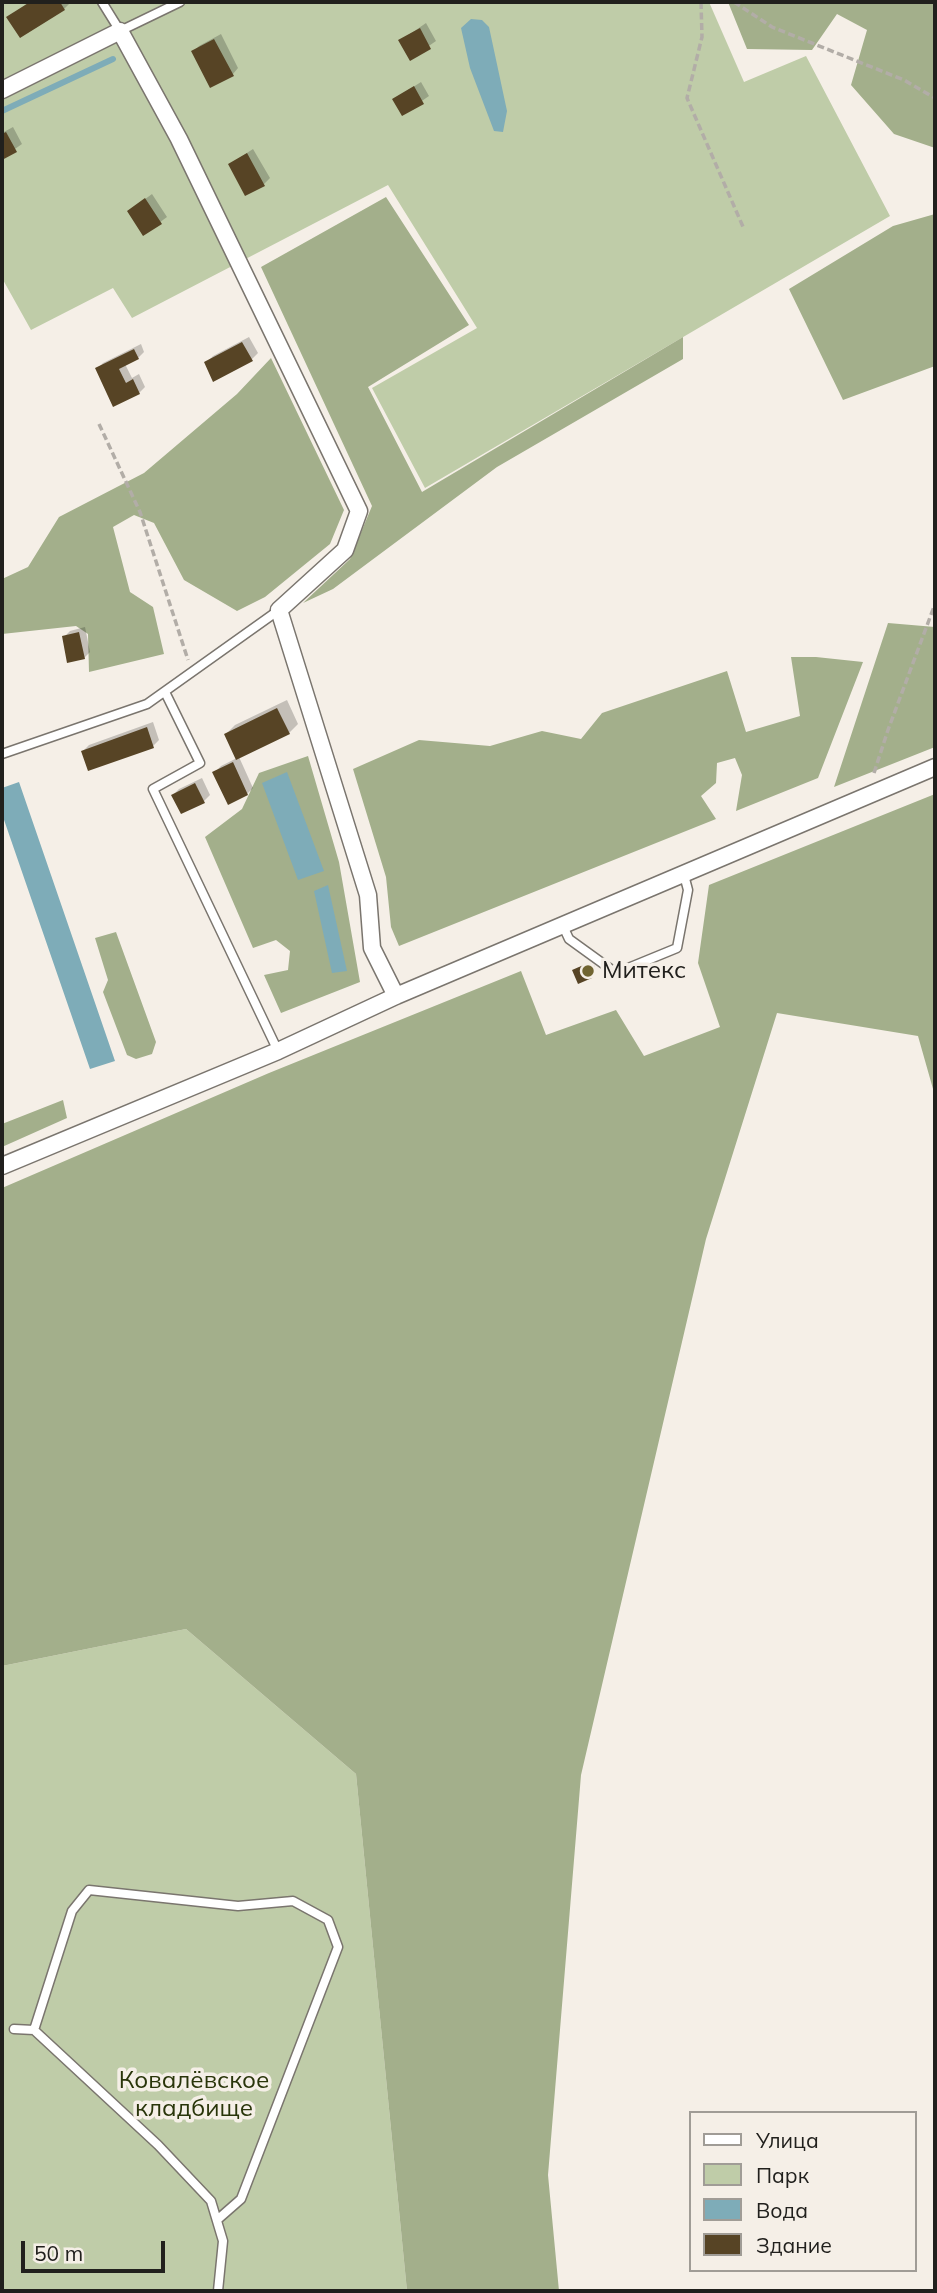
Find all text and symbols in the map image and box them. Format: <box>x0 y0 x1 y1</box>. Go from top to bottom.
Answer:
place label: Митекс <box>602 957 686 985</box>
marker: Митекс <box>580 963 596 979</box>
park label: Ковалёвское кладбище <box>119 2067 269 2123</box>
legend <box>688 2111 916 2272</box>
text: Улица <box>756 2127 819 2153</box>
text: Парк <box>756 2162 809 2188</box>
text: Вода <box>756 2197 808 2223</box>
scale bar <box>24 2226 168 2270</box>
text: Здание <box>756 2232 832 2258</box>
text: 50 m <box>34 2240 83 2266</box>

